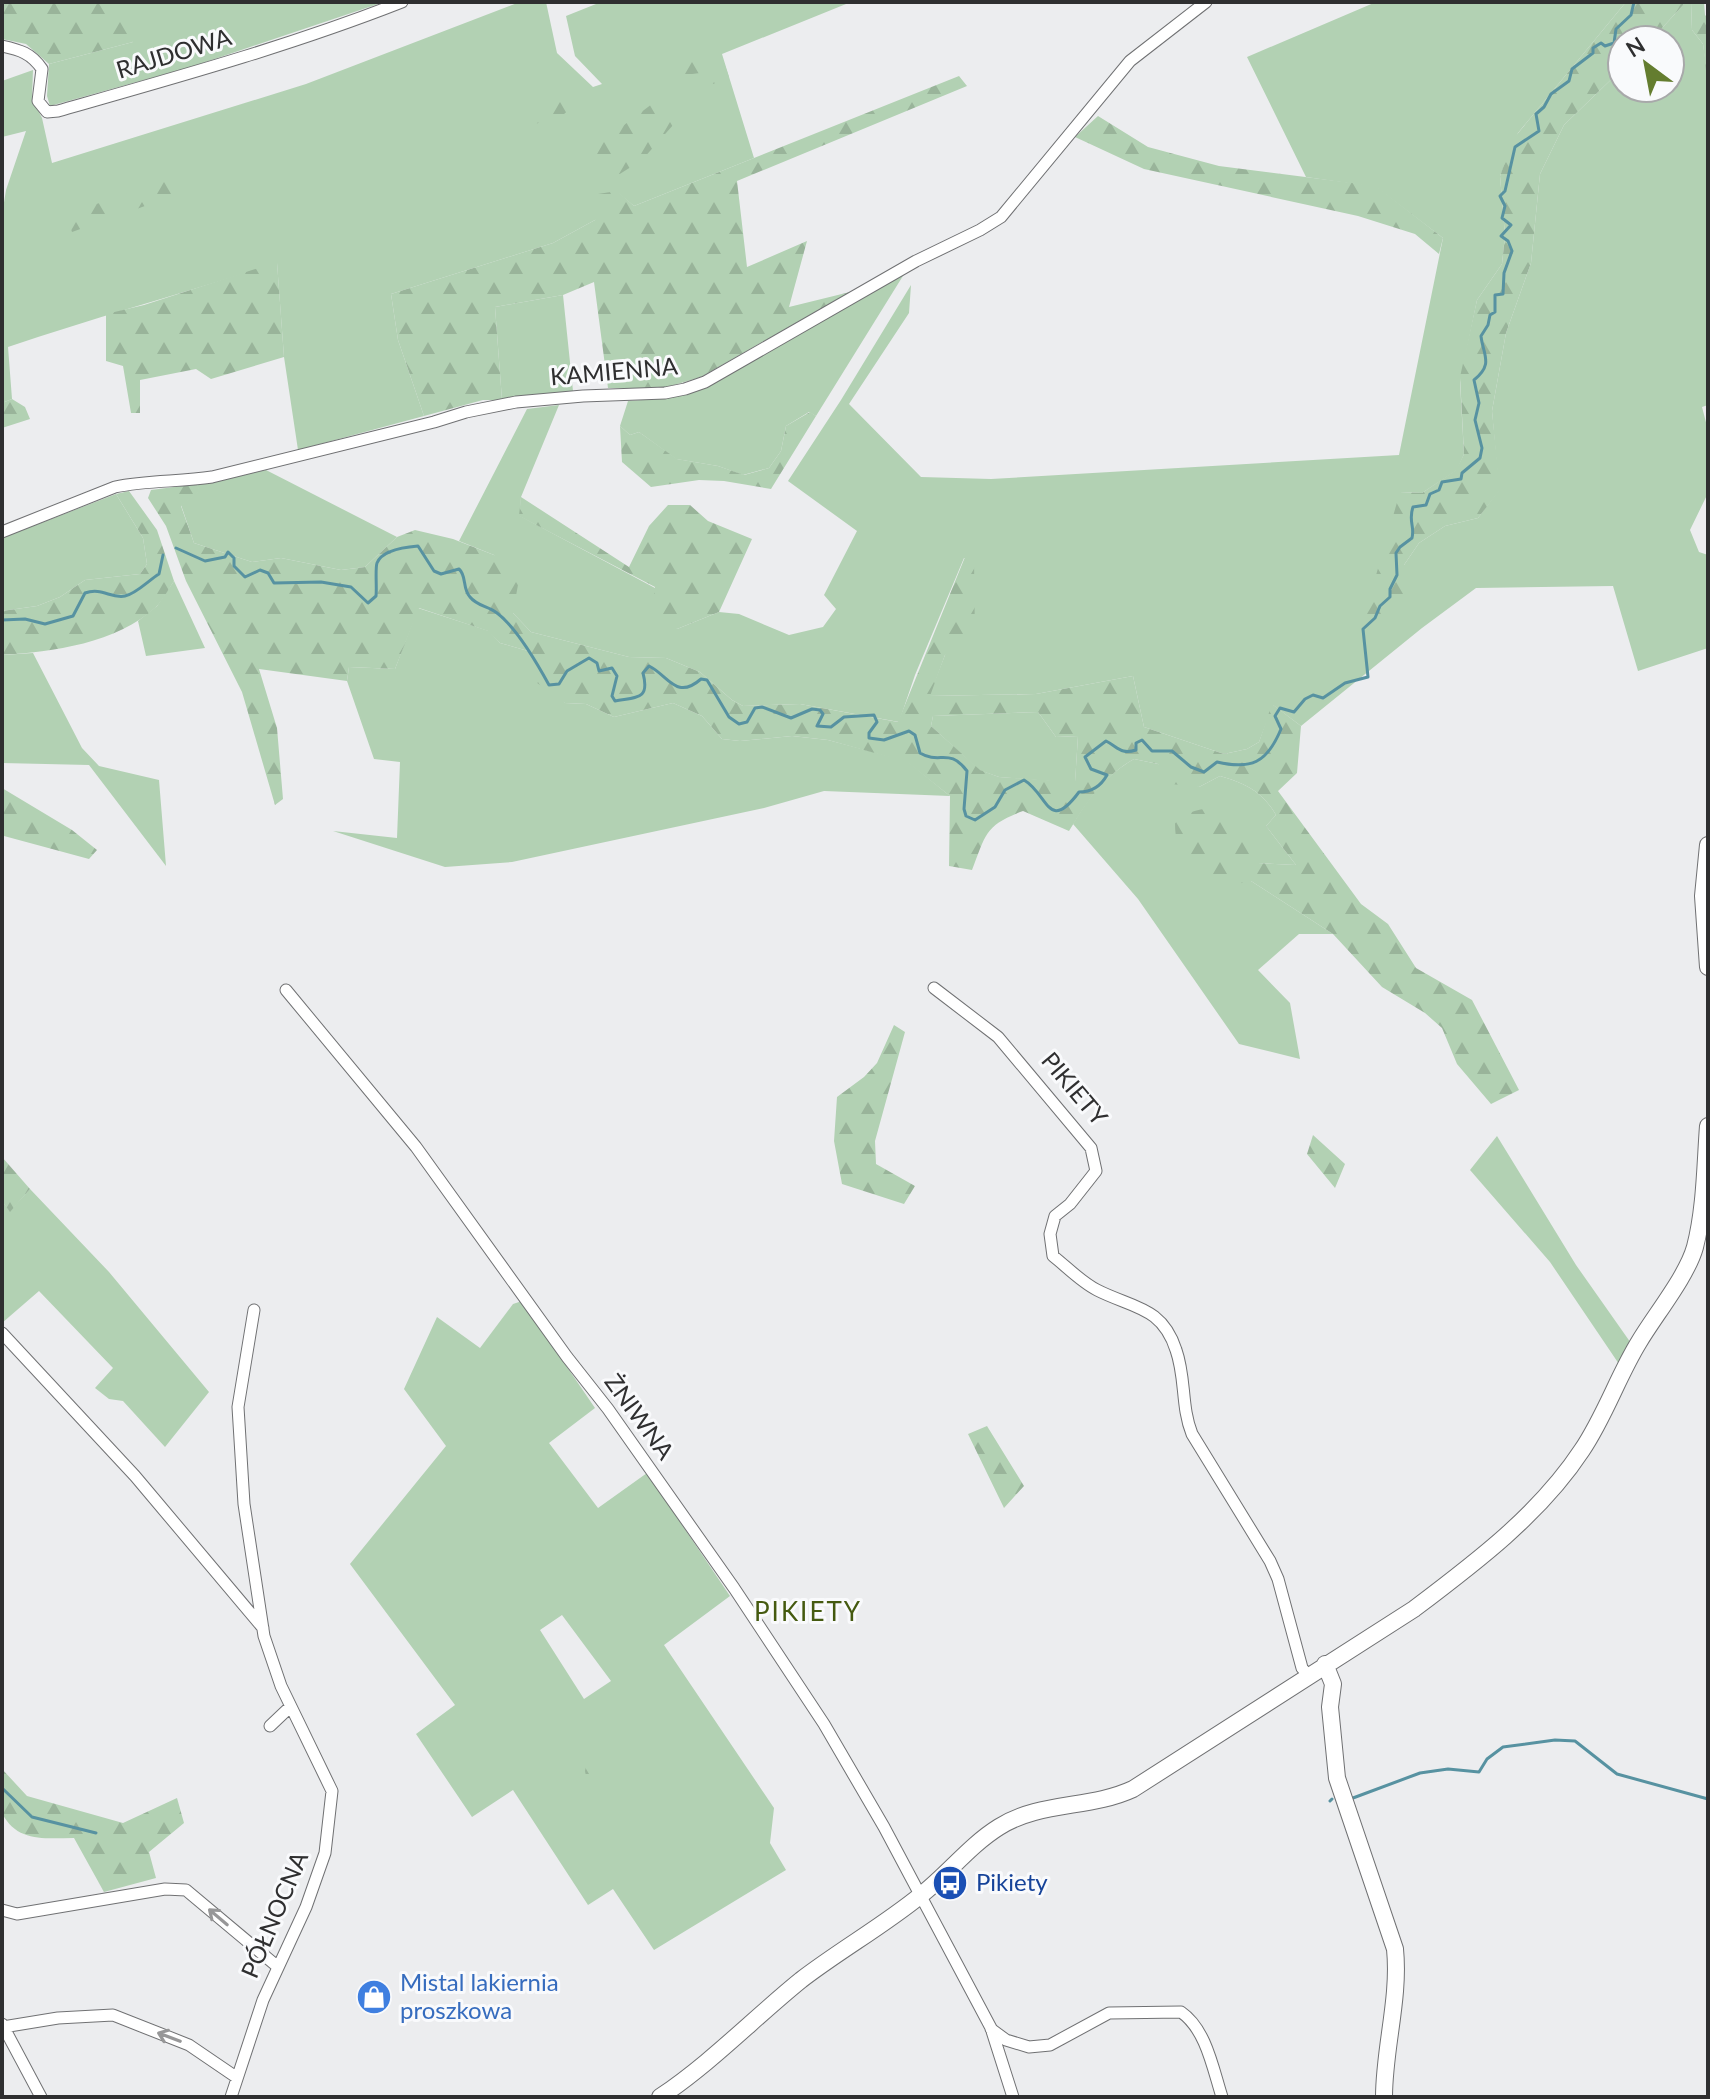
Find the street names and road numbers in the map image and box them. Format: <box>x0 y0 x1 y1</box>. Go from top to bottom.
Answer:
street label: RAJDOWA <box>113 21 235 84</box>
street label: KAMIENNA <box>549 350 680 391</box>
street label: PIKIETY <box>1036 1045 1114 1131</box>
street label: ŻNIWNA <box>599 1368 681 1465</box>
street label: PÓŁNOCNA <box>234 1846 313 1982</box>

